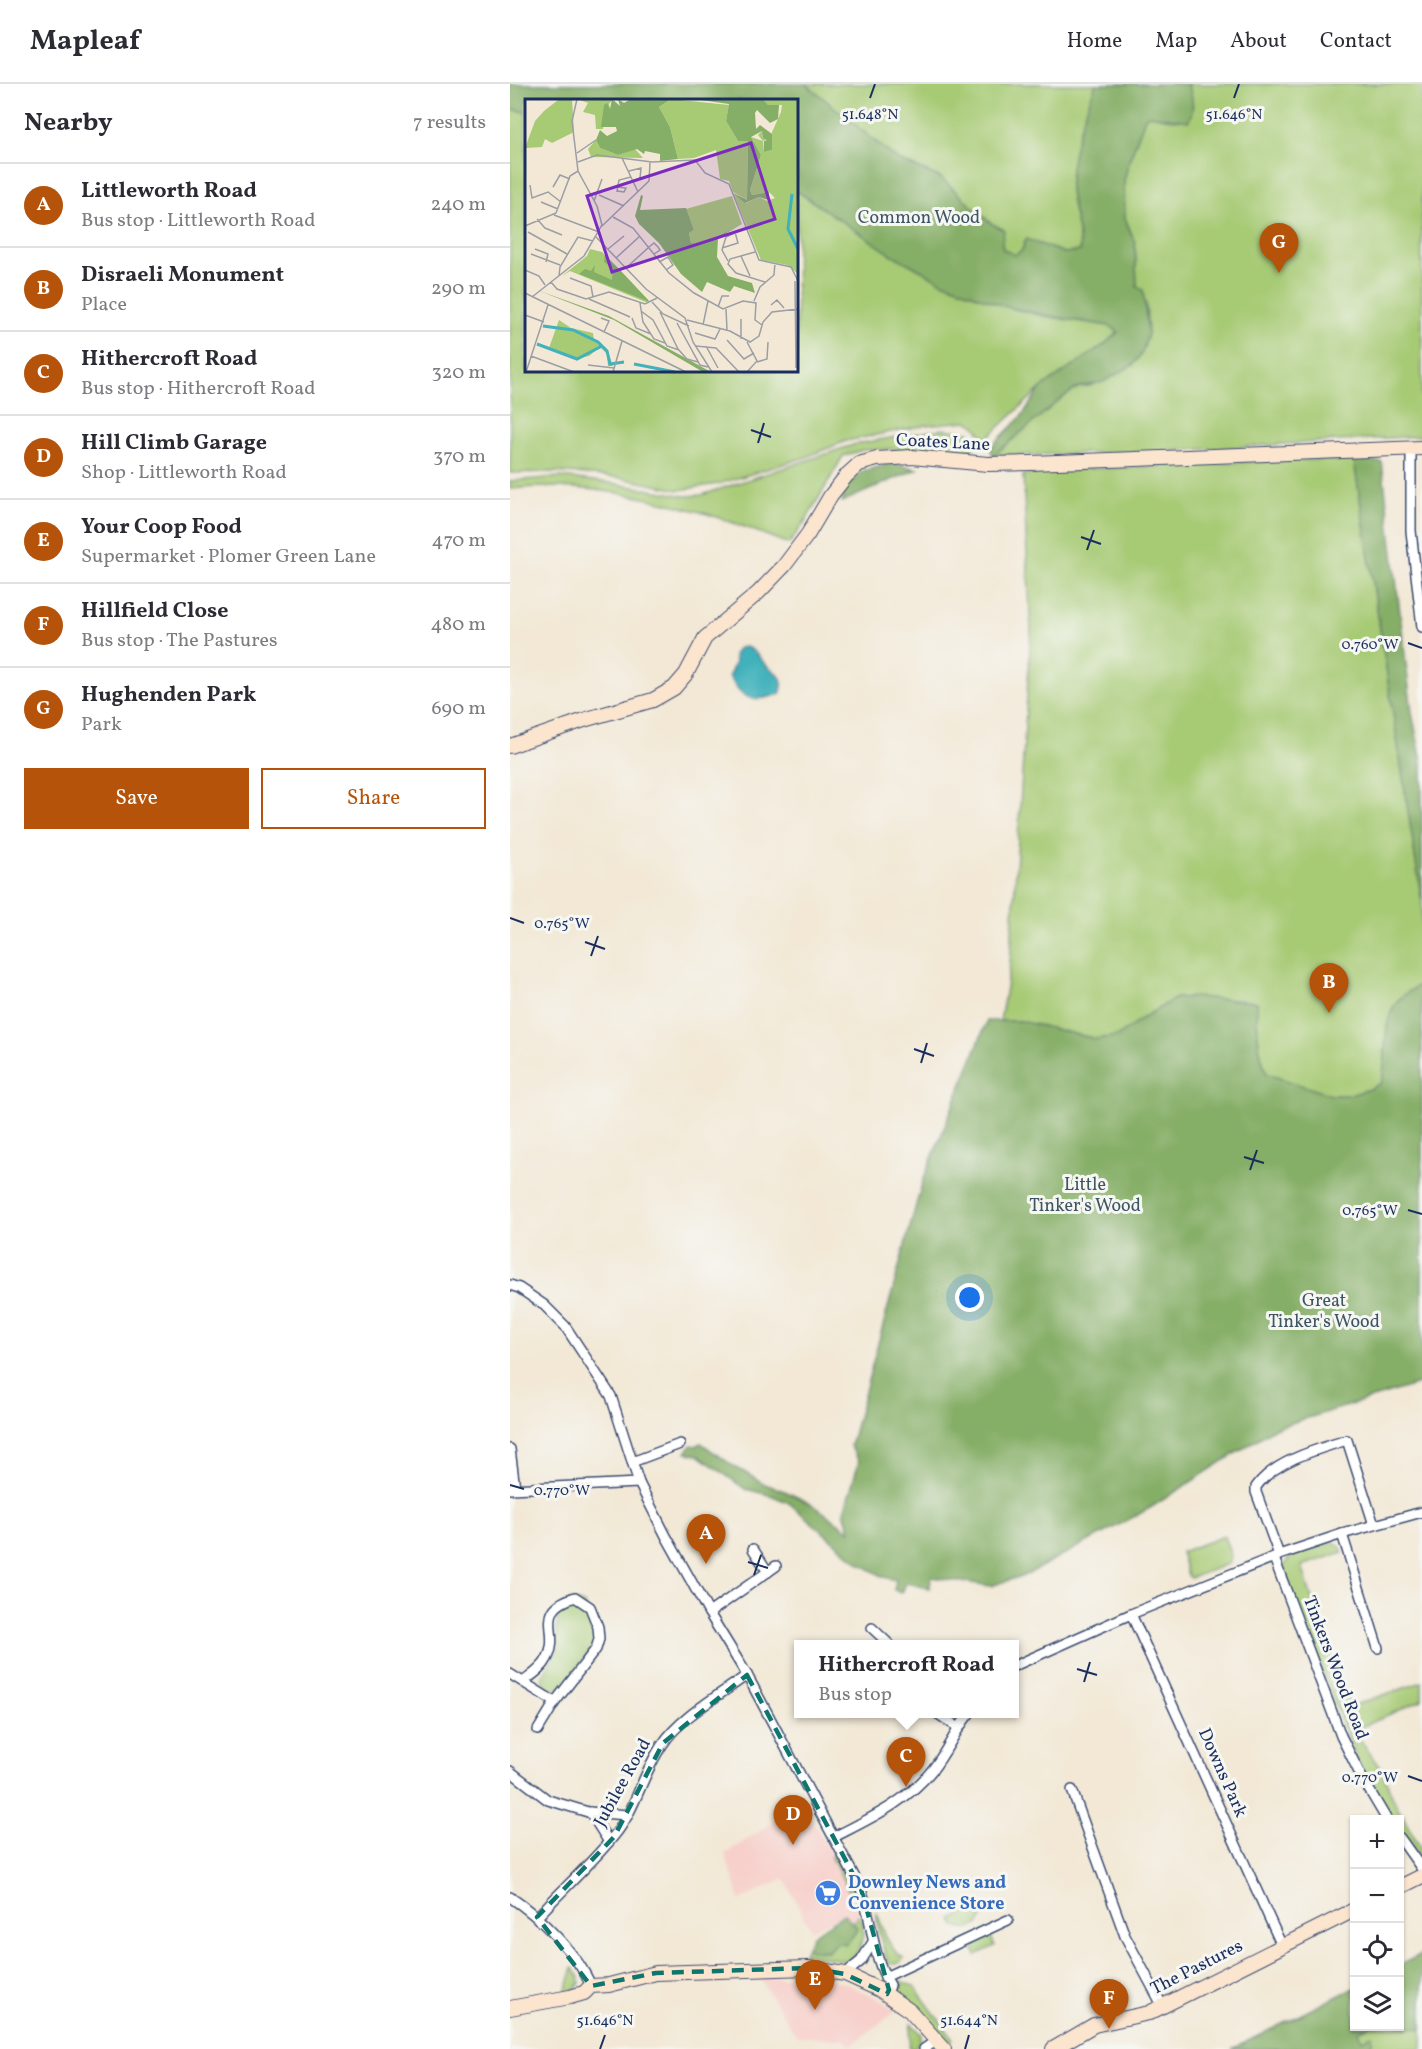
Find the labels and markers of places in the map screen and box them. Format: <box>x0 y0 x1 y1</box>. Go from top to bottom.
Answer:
pin: G <box>1260 224 1298 273</box>
pin: B <box>1310 964 1348 1013</box>
pin: A <box>686 1514 726 1564</box>
pin: C <box>886 1738 926 1787</box>
pin: D <box>774 1796 812 1845</box>
place label: Downley News and Convenience Store <box>848 1871 1006 1917</box>
supermarket icon: Downley News and Convenience Store <box>813 1878 843 1908</box>
pin: E <box>796 1960 834 2010</box>
pin: F <box>1090 1980 1128 2029</box>

